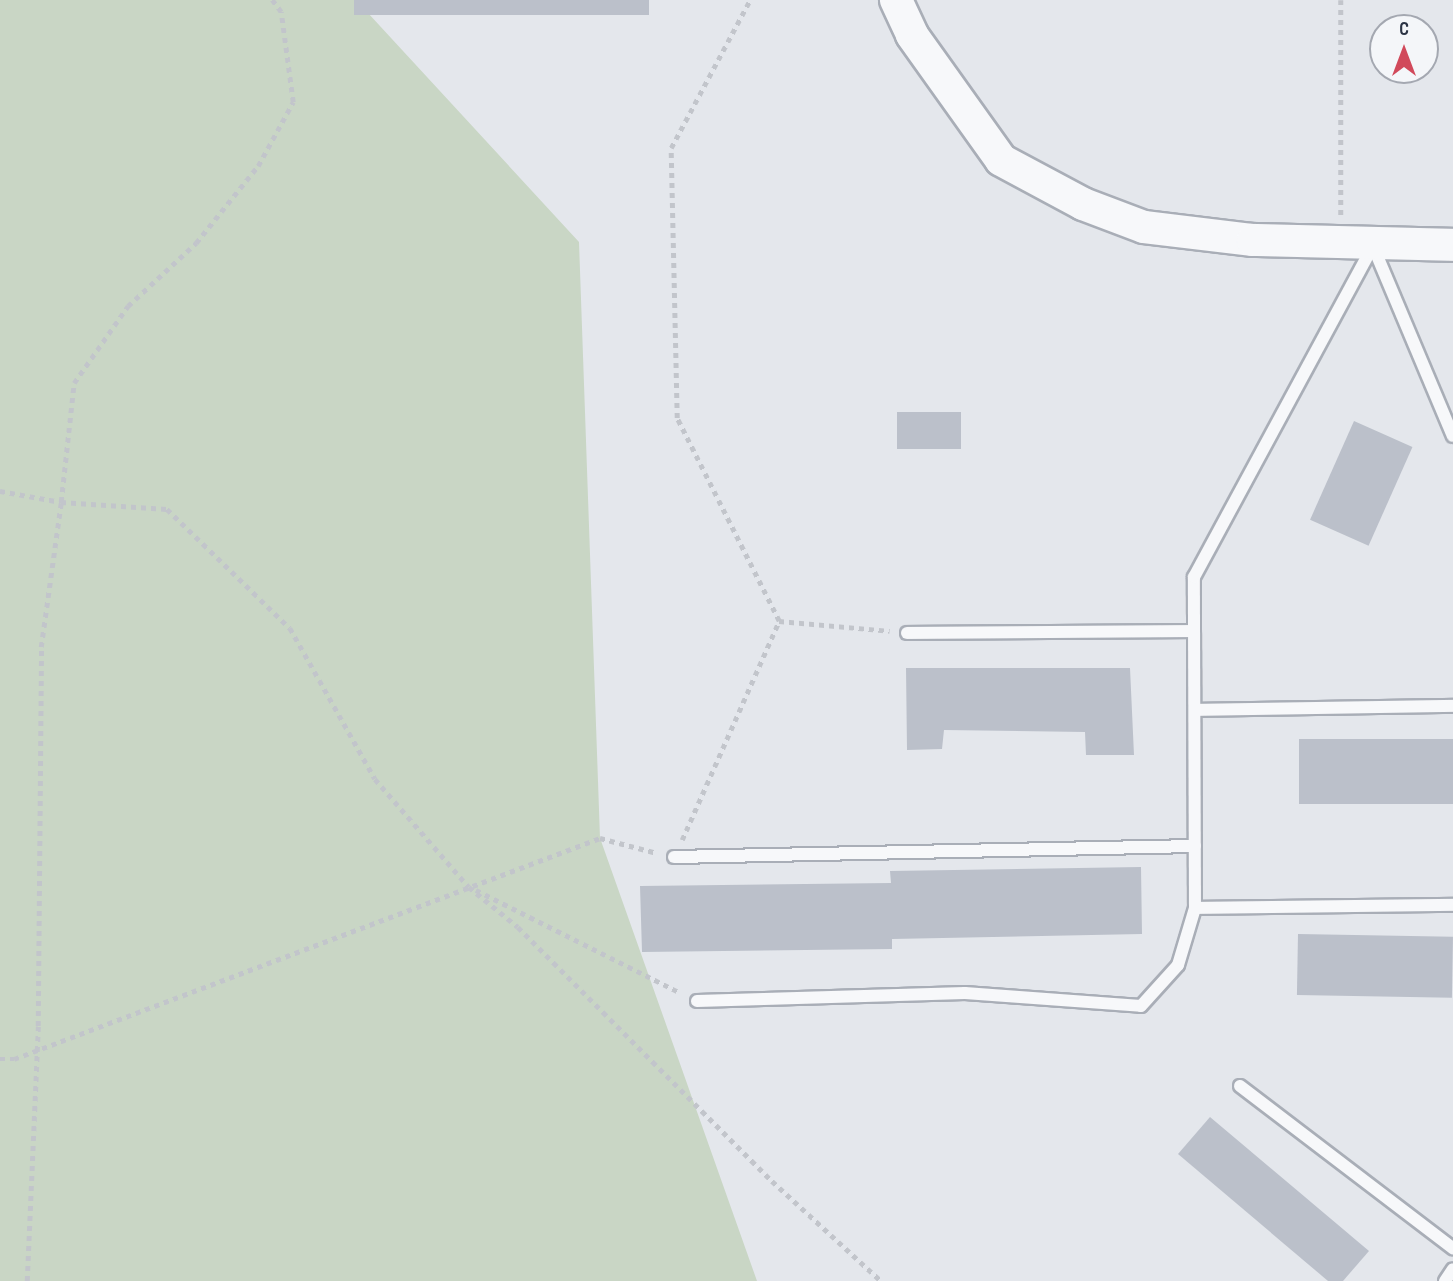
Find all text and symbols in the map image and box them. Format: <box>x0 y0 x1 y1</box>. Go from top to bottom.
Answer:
north arrow <box>1369 14 1439 84</box>
text: С <box>1399 18 1409 41</box>

